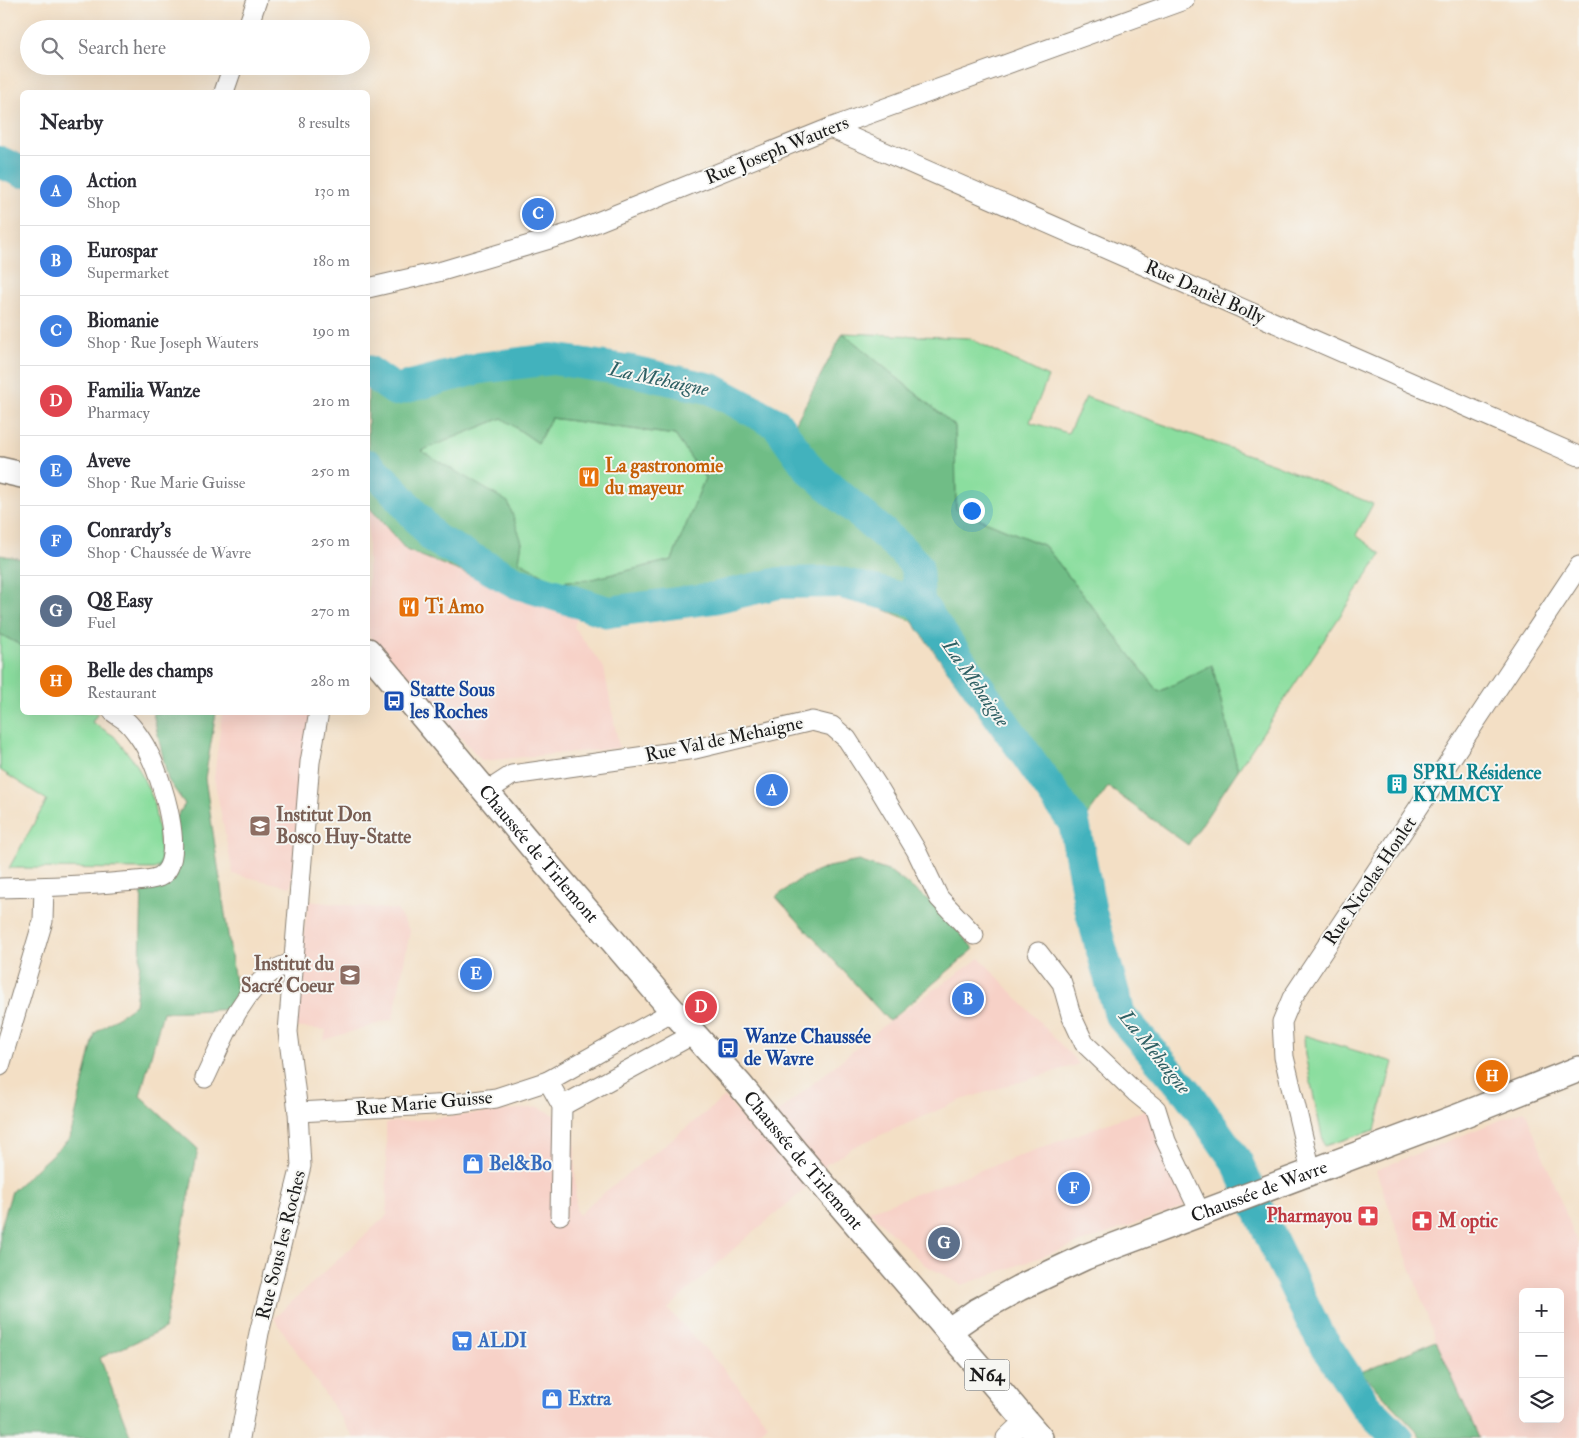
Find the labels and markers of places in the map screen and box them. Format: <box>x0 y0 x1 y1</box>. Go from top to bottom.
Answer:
pin: C <box>522 195 554 233</box>
place label: La gastronomie du mayeur <box>605 454 723 501</box>
restaurant icon: La gastronomie du mayeur <box>577 465 601 489</box>
restaurant icon: Ti Amo <box>397 595 421 619</box>
place label: Ti Amo <box>424 595 484 619</box>
place label: Statte Sous les Roches <box>409 678 495 724</box>
bus stop icon: Statte Sous les Roches <box>382 689 406 713</box>
place label: SPRL Résidence KYMMCY <box>1413 761 1542 807</box>
pin: A <box>756 771 788 809</box>
building icon: SPRL Résidence KYMMCY <box>1385 772 1409 796</box>
place label: Institut Don Bosco Huy-Statte <box>276 803 411 850</box>
school or university icon: Institut Don Bosco Huy-Statte <box>248 814 272 838</box>
place label: Institut du Sacré Coeur <box>241 952 335 998</box>
pin: E <box>460 955 492 993</box>
school or university icon: Institut du Sacré Coeur <box>338 963 362 987</box>
pin: B <box>952 980 984 1018</box>
pin: D <box>685 988 717 1026</box>
place label: Wanze Chaussée de Wavre <box>743 1025 871 1071</box>
bus stop icon: Wanze Chaussée de Wavre <box>716 1036 740 1060</box>
pin: H <box>1476 1057 1508 1095</box>
shop icon: Bel&Bo <box>461 1152 485 1176</box>
place label: Bel&Bo <box>489 1152 552 1176</box>
pin: F <box>1058 1169 1090 1207</box>
place label: Pharmayou <box>1266 1204 1352 1229</box>
pharmacy icon: Pharmayou <box>1356 1204 1380 1228</box>
pharmacy icon: M optic <box>1410 1209 1434 1233</box>
place label: M optic <box>1437 1209 1498 1234</box>
pin: G <box>928 1224 960 1262</box>
supermarket icon: ALDI <box>450 1329 474 1353</box>
place label: ALDI <box>477 1329 527 1353</box>
shop icon: Extra <box>540 1387 564 1411</box>
place label: Extra <box>568 1387 612 1411</box>

